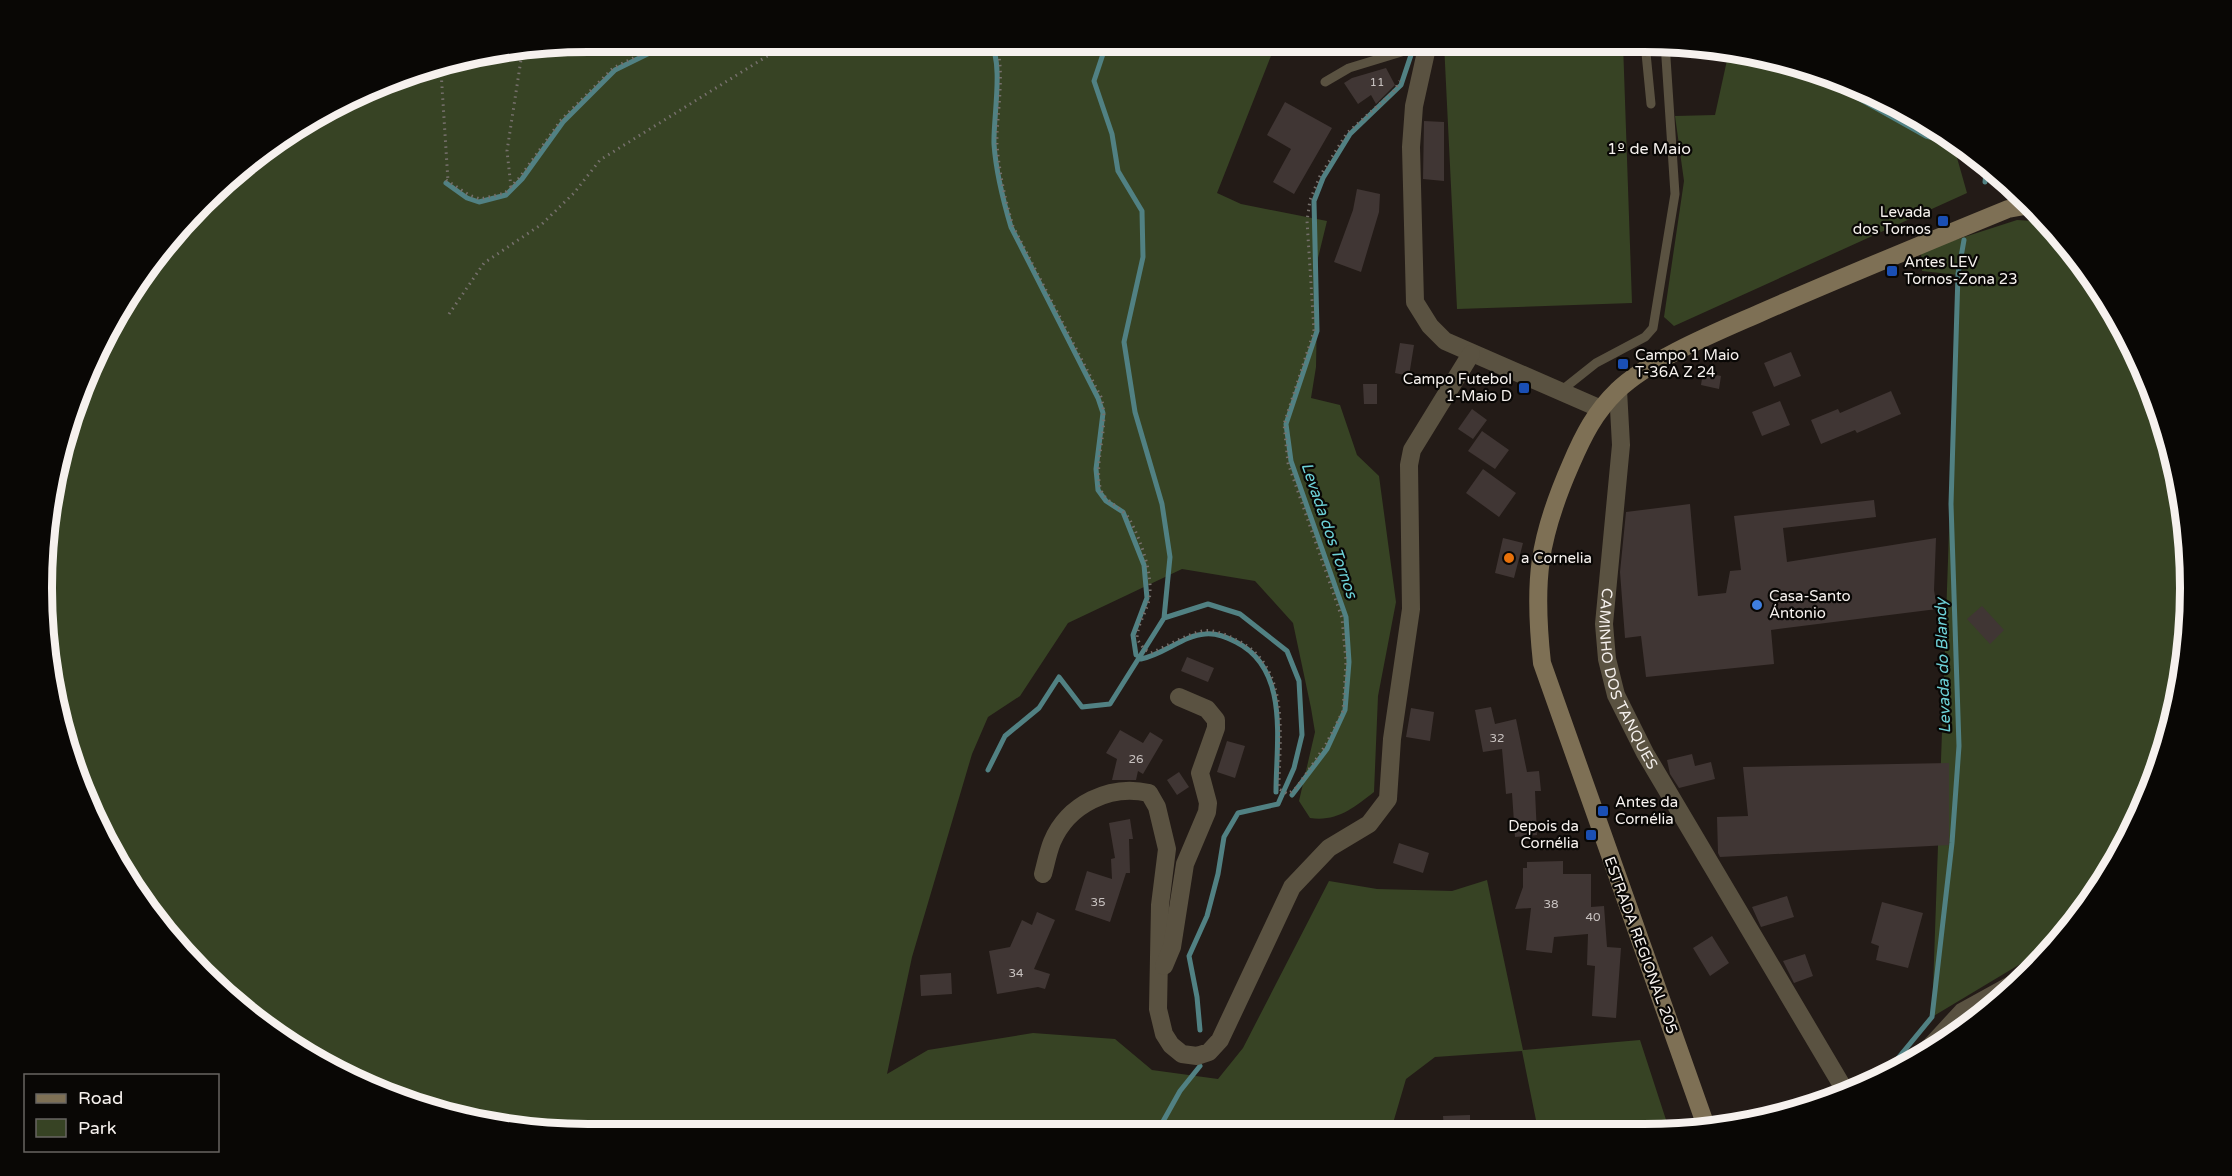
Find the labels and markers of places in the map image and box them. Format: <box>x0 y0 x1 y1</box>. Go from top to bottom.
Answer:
place label: Levada dos Tornos <box>1853 203 1931 238</box>
marker: Levada dos Tornos <box>1936 214 1950 228</box>
place label: Antes LEV Tornos-Zona 23 <box>1904 253 2018 288</box>
marker: Antes LEV Tornos-Zona 23 <box>1885 264 1899 278</box>
place label: Campo 1 Maio T-36A Z 24 <box>1635 346 1739 381</box>
marker: Campo 1 Maio T-36A Z 24 <box>1616 357 1630 371</box>
place label: Campo Futebol 1-Maio D <box>1403 370 1512 405</box>
marker: Campo Futebol 1-Maio D <box>1517 381 1531 395</box>
place label: a Cornelia <box>1521 549 1592 567</box>
marker: a Cornelia <box>1502 551 1516 565</box>
place label: Casa-Santo Ántonio <box>1769 587 1851 622</box>
marker: Casa-Santo Ántonio <box>1750 598 1764 612</box>
place label: Antes da Cornélia <box>1615 793 1678 828</box>
marker: Antes da Cornélia <box>1596 804 1610 818</box>
place label: Depois da Cornélia <box>1508 817 1579 852</box>
marker: Depois da Cornélia <box>1584 828 1598 842</box>

